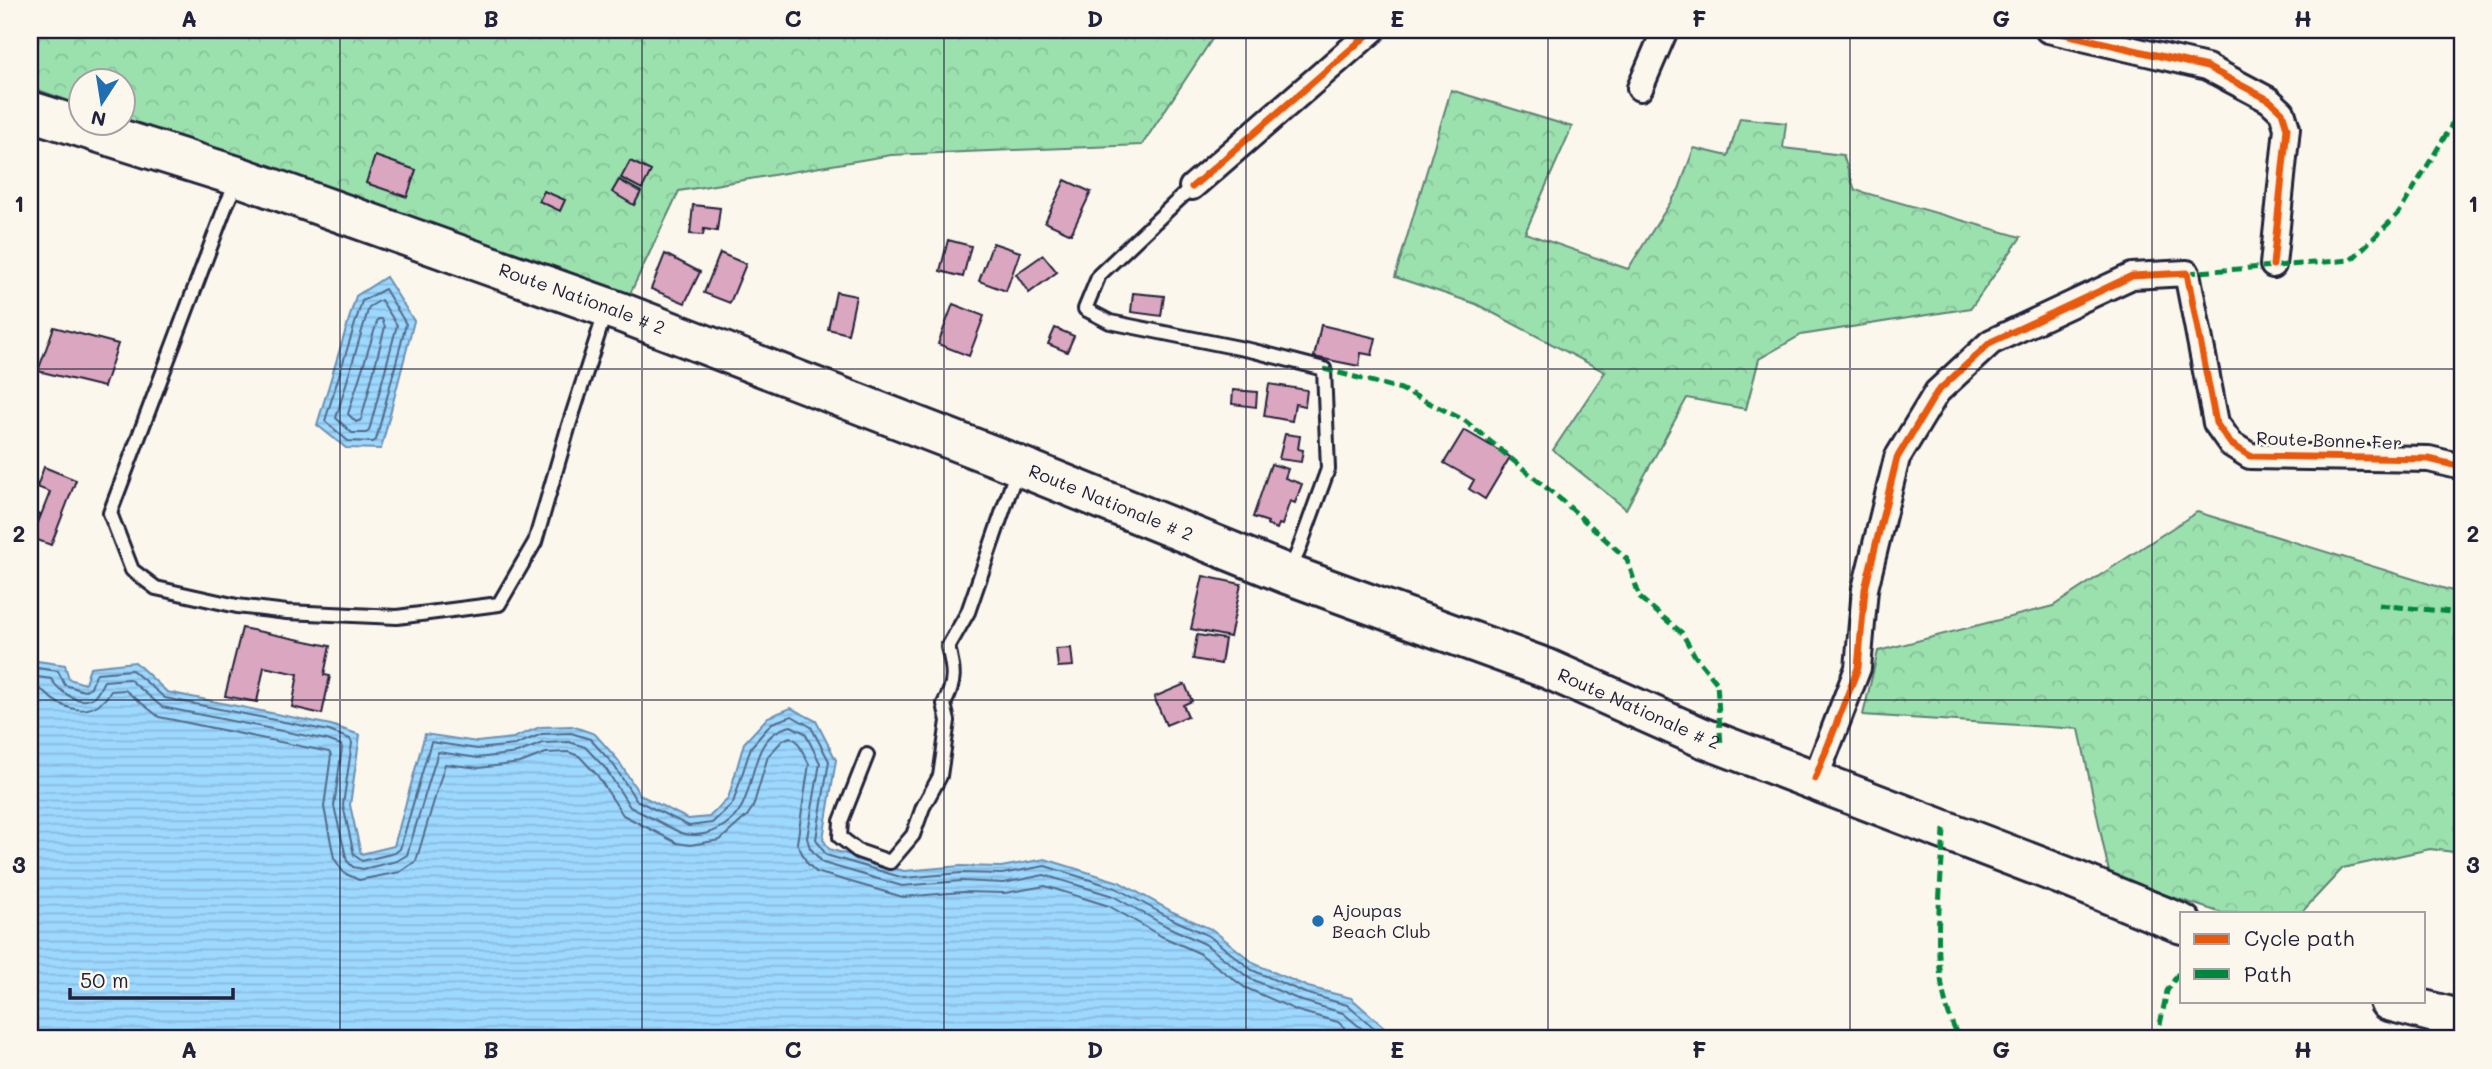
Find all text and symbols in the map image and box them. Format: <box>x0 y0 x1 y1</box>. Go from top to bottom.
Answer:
text: A <box>181 3 197 33</box>
text: B <box>483 3 499 33</box>
text: C <box>784 3 802 33</box>
text: D <box>1087 3 1103 33</box>
text: E <box>1390 3 1404 33</box>
text: F <box>1692 3 1706 33</box>
text: G <box>1992 3 2010 33</box>
text: H <box>2294 3 2312 33</box>
north arrow <box>66 66 136 136</box>
text: N <box>89 105 108 133</box>
text: 1 <box>14 188 24 218</box>
text: 1 <box>2468 188 2478 218</box>
street label: Route Nationale # 2 <box>496 257 669 339</box>
street label: Route Bonne Fer <box>2256 425 2402 455</box>
street label: Route Nationale # 2 <box>1025 458 1197 546</box>
text: 2 <box>13 518 25 548</box>
text: 2 <box>2467 518 2479 548</box>
street label: Route Nationale # 2 <box>1554 662 1724 754</box>
text: 3 <box>12 849 26 879</box>
text: 3 <box>2466 849 2480 879</box>
place label: Ajoupas Beach Club <box>1332 898 1431 943</box>
legend <box>2180 912 2426 1002</box>
marker: Ajoupas Beach Club <box>1310 913 1326 929</box>
text: Cycle path <box>2244 924 2354 951</box>
scale bar <box>70 957 233 1001</box>
text: Path <box>2244 960 2291 987</box>
text: 50 m <box>80 966 129 993</box>
text: A <box>181 1034 197 1064</box>
text: B <box>483 1034 499 1064</box>
text: C <box>784 1034 802 1064</box>
text: D <box>1087 1034 1103 1064</box>
text: E <box>1390 1034 1404 1064</box>
text: F <box>1692 1034 1706 1064</box>
text: G <box>1992 1034 2010 1064</box>
text: H <box>2294 1034 2312 1064</box>

